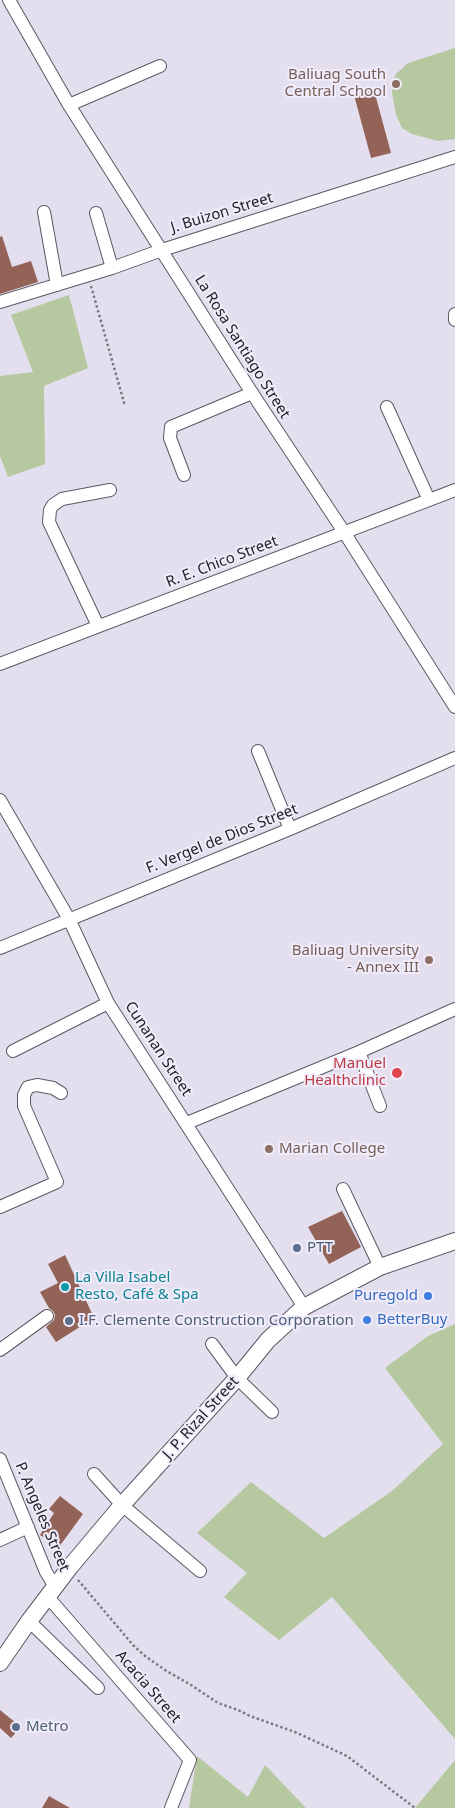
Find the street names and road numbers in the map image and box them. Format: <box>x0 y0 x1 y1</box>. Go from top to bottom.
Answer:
street label: J. Buizon Street <box>169 189 275 237</box>
street label: La Rosa Santiago Street <box>190 272 294 422</box>
street label: R. E. Chico Street <box>164 532 280 592</box>
street label: F. Vergel de Dios Street <box>144 800 300 878</box>
street label: Cunanan Street <box>121 998 195 1100</box>
street label: J. P. Rizal Street <box>159 1373 243 1463</box>
street label: P. Angeles Street <box>11 1460 73 1574</box>
street label: Acacia Street <box>112 1647 184 1727</box>

